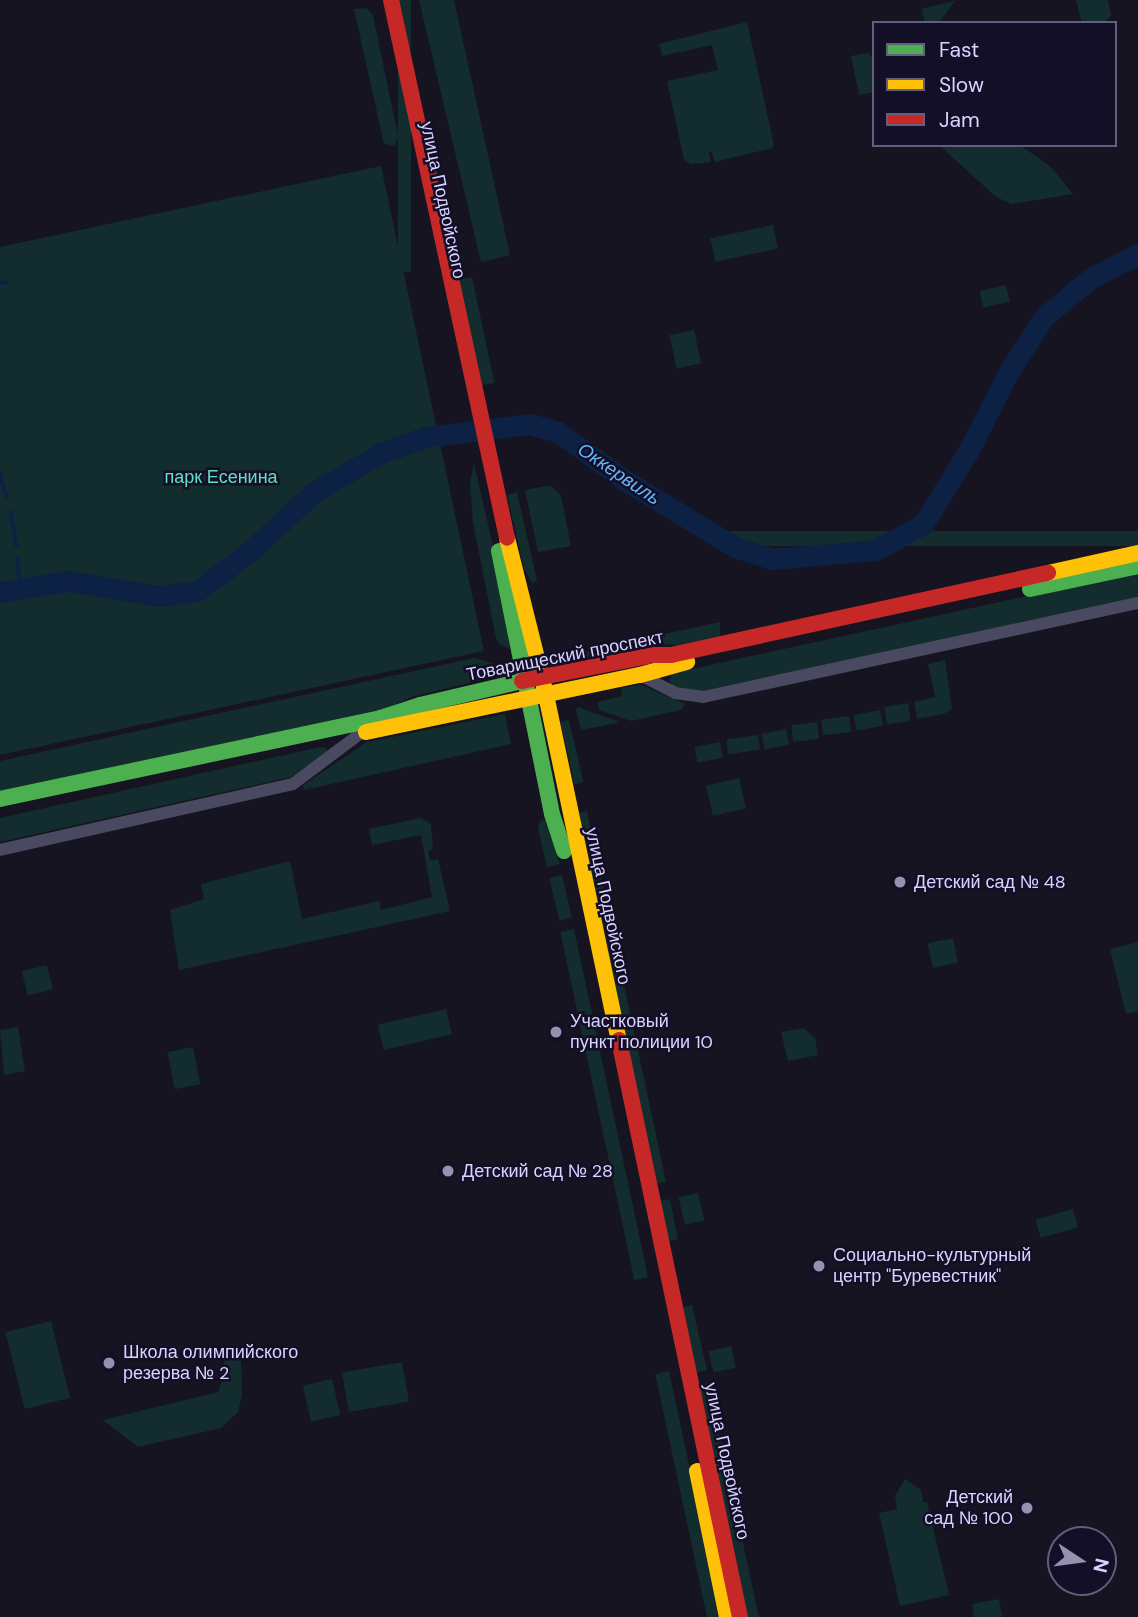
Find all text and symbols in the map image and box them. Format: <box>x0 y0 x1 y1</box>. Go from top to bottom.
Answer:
legend <box>872 21 1117 147</box>
text: Fast <box>939 36 979 64</box>
text: Slow <box>939 71 984 99</box>
text: Jam <box>939 106 980 134</box>
street label: улица Подвойского <box>416 119 470 281</box>
water label: Оккервиль <box>573 438 665 510</box>
park label: парк Есенина <box>164 466 278 488</box>
street label: Товарищеский проспект <box>465 626 665 686</box>
street label: улица Подвойского <box>581 825 635 987</box>
place label: Детский сад № 48 <box>914 871 1066 893</box>
marker: Детский сад № 48 <box>892 874 908 890</box>
place label: Участковый пункт полиции 10 <box>570 1011 713 1054</box>
marker: Участковый пункт полиции 10 <box>548 1024 564 1040</box>
place label: Детский сад № 28 <box>462 1160 613 1182</box>
marker: Детский сад № 28 <box>440 1163 456 1179</box>
place label: Социально-культурный центр "Буревестник" <box>833 1245 1031 1288</box>
marker: Социально-культурный центр "Буревестник" <box>811 1258 827 1274</box>
place label: Школа олимпийского резерва № 2 <box>123 1342 298 1384</box>
marker: Школа олимпийского резерва № 2 <box>101 1355 117 1371</box>
street label: улица Подвойского <box>700 1380 754 1542</box>
place label: Детский сад № 100 <box>924 1487 1013 1530</box>
marker: Детский сад № 100 <box>1019 1500 1035 1516</box>
north arrow <box>1047 1526 1117 1596</box>
text: N <box>1087 1556 1115 1575</box>

